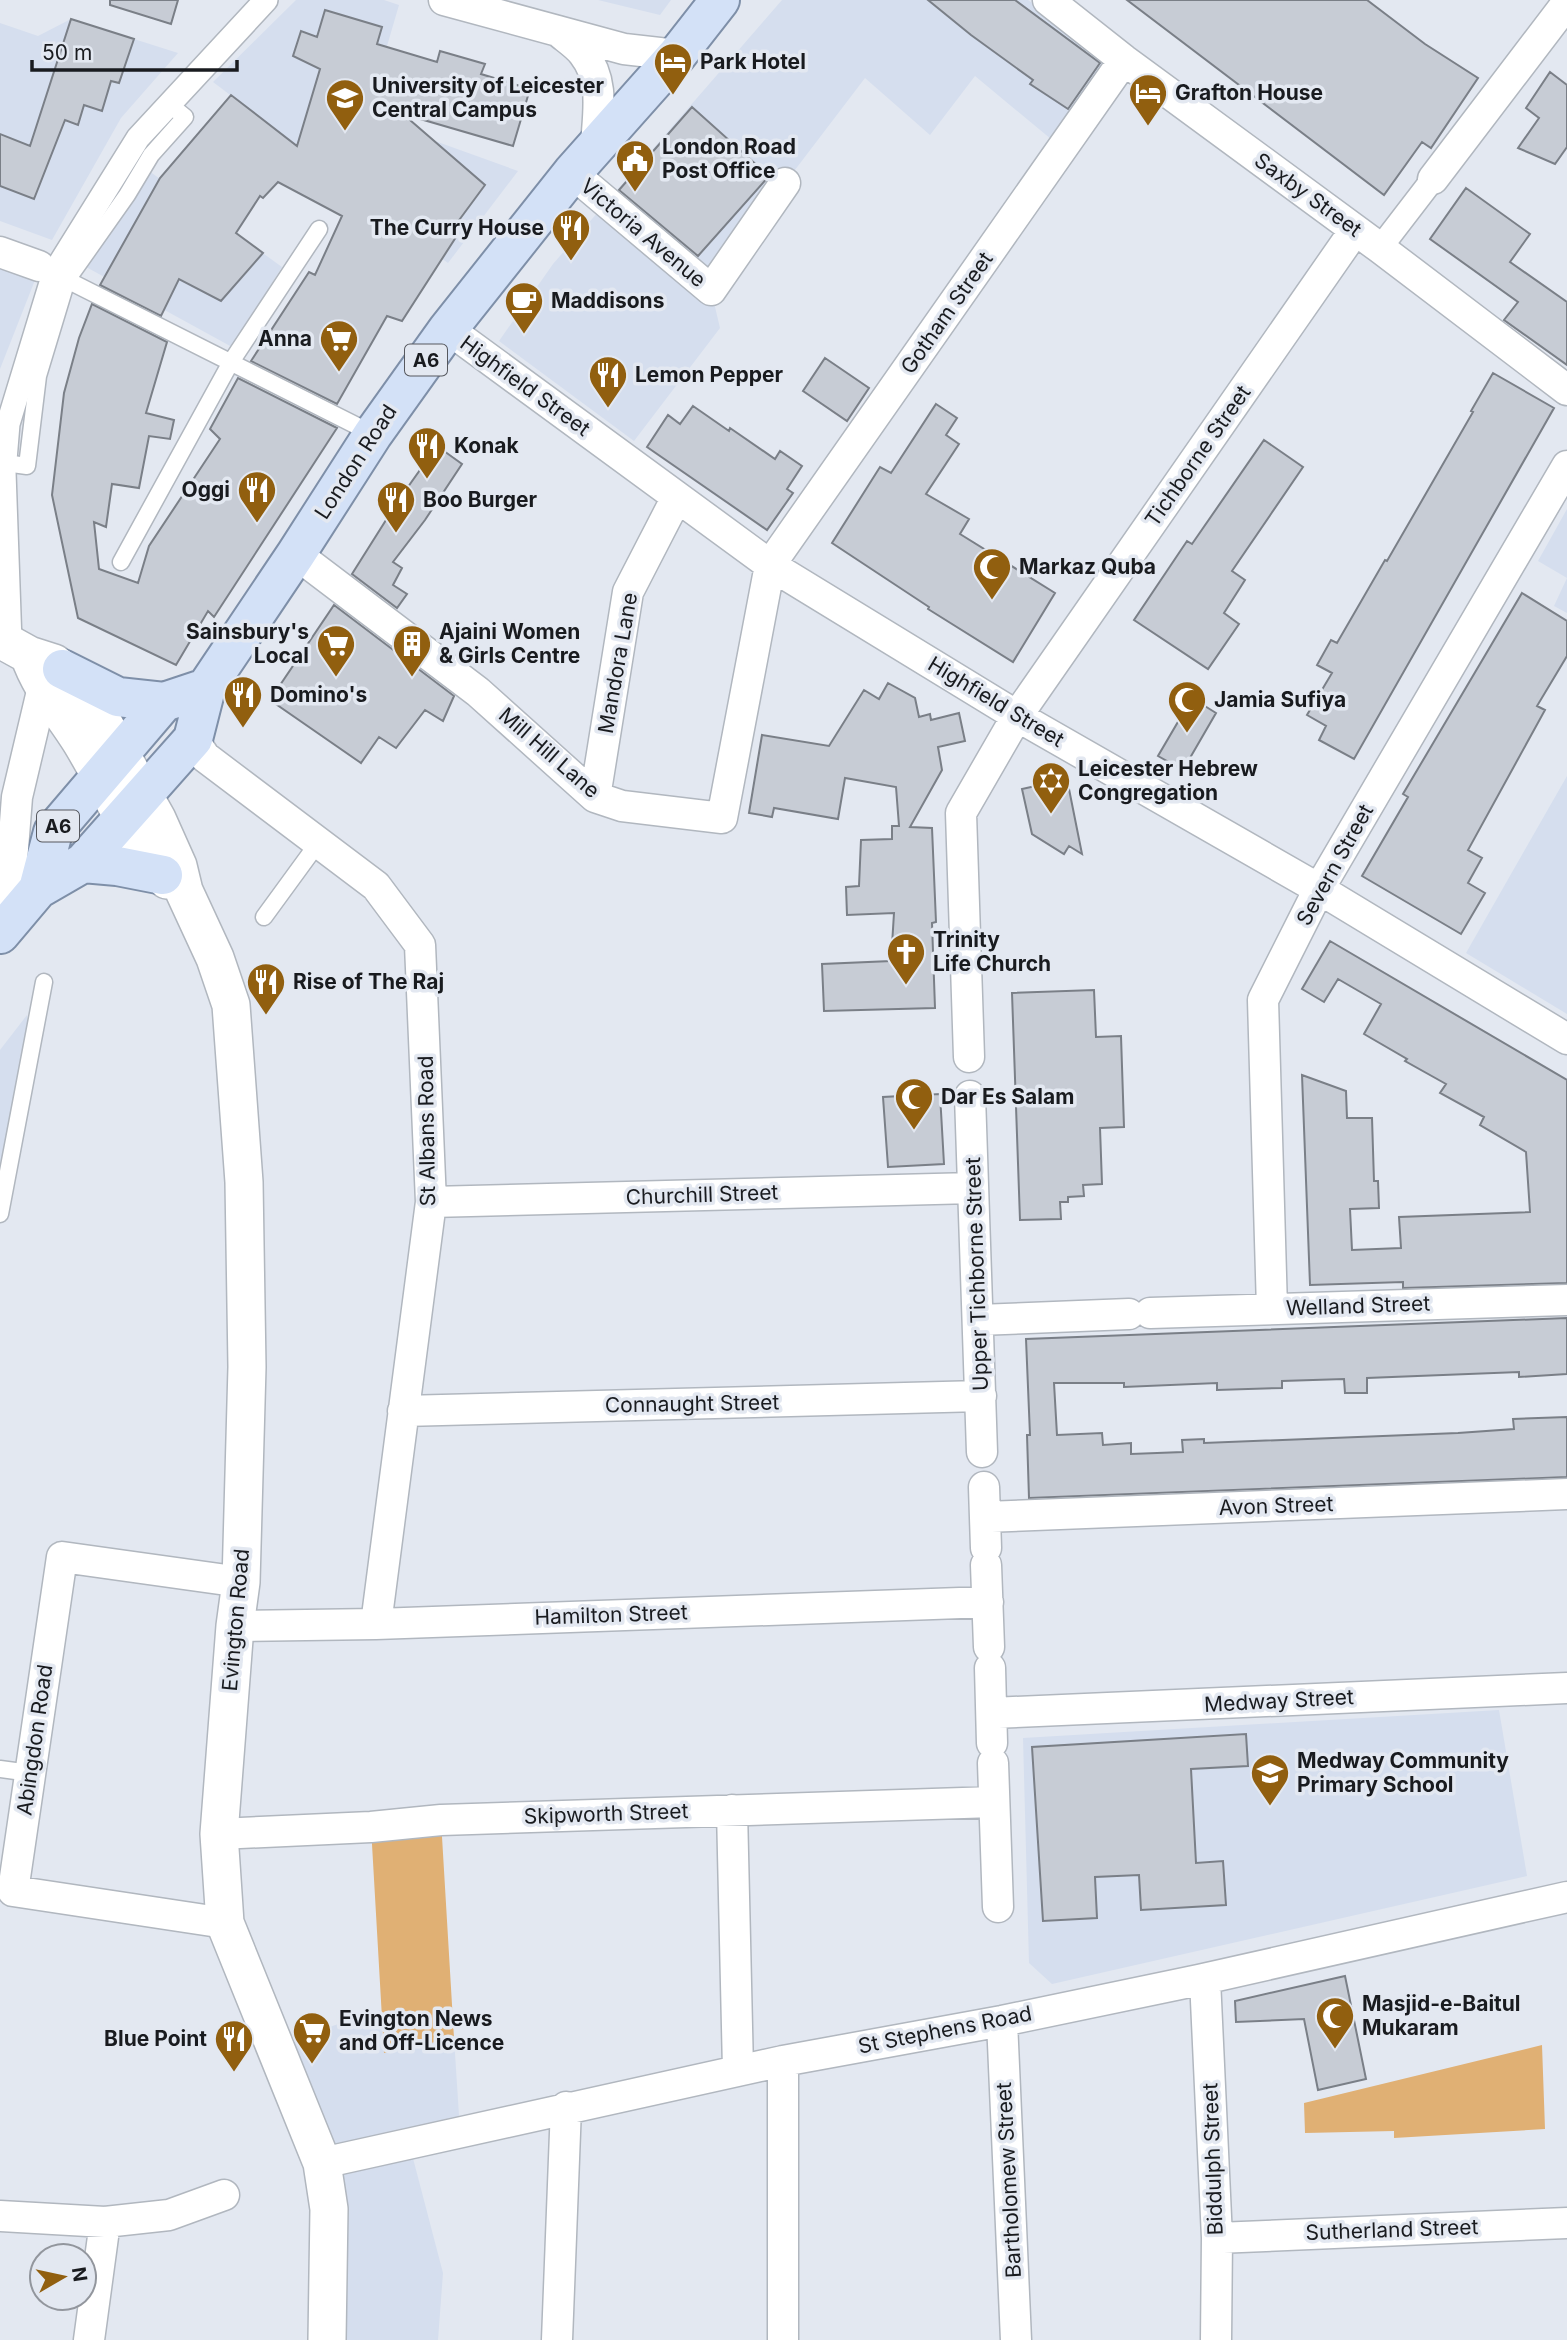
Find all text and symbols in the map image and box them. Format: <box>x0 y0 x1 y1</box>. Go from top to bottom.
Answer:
scale bar <box>32 28 236 72</box>
text: 50 m <box>42 40 92 65</box>
hotel icon: Park Hotel <box>652 41 694 96</box>
place label: Park Hotel <box>700 49 806 74</box>
hotel icon: Grafton House <box>1127 72 1169 127</box>
place label: University of Leicester Central Campus <box>372 73 605 122</box>
school or university icon: University of Leicester Central Campus <box>324 77 366 132</box>
place label: Grafton House <box>1175 80 1323 105</box>
place label: London Road Post Office <box>662 134 796 183</box>
public building icon: London Road Post Office <box>614 138 656 193</box>
street label: Saxby Street <box>1250 147 1367 242</box>
street label: Victoria Avenue <box>576 173 711 292</box>
restaurant icon: The Curry House <box>550 207 592 262</box>
place label: The Curry House <box>370 215 544 240</box>
street label: Gotham Street <box>895 247 998 378</box>
cafe icon: Maddisons <box>503 280 545 335</box>
place label: Maddisons <box>551 288 664 313</box>
supermarket icon: Anna <box>318 318 360 373</box>
place label: Anna <box>258 326 312 351</box>
street label: Highfield Street <box>456 330 595 441</box>
road number: A6 <box>405 344 447 376</box>
restaurant icon: Lemon Pepper <box>587 354 629 409</box>
place label: Lemon Pepper <box>635 362 783 387</box>
street label: Tichborne Street <box>1140 380 1256 531</box>
street label: London Road <box>309 400 402 524</box>
restaurant icon: Konak <box>406 425 448 480</box>
place label: Konak <box>454 433 519 458</box>
restaurant icon: Oggi <box>236 469 278 524</box>
place label: Oggi <box>182 477 230 502</box>
restaurant icon: Boo Burger <box>375 479 417 534</box>
place label: Boo Burger <box>423 487 537 512</box>
mosque icon: Markaz Quba <box>971 546 1013 601</box>
place label: Markaz Quba <box>1019 554 1156 579</box>
street label: Mandora Lane <box>593 591 642 735</box>
place label: Sainsbury's Local <box>186 619 309 668</box>
place label: Ajaini Women & Girls Centre <box>439 619 580 668</box>
supermarket icon: Sainsbury's Local <box>315 623 357 678</box>
building icon: Ajaini Women & Girls Centre <box>391 623 433 678</box>
street label: Highfield Street <box>924 651 1069 752</box>
restaurant icon: Domino's <box>222 674 264 729</box>
mosque icon: Jamia Sufiya <box>1166 679 1208 734</box>
place label: Domino's <box>270 682 367 707</box>
place label: Jamia Sufiya <box>1214 687 1346 712</box>
street label: Mill Hill Lane <box>494 702 605 803</box>
place label: Leicester Hebrew Congregation <box>1078 756 1258 805</box>
synagogue icon: Leicester Hebrew Congregation <box>1030 760 1072 815</box>
street label: Severn Street <box>1291 800 1378 930</box>
road number: A6 <box>37 810 79 842</box>
place label: Trinity Life Church <box>933 927 1051 976</box>
church icon: Trinity Life Church <box>885 931 927 986</box>
restaurant icon: Rise of The Raj <box>245 961 287 1016</box>
place label: Rise of The Raj <box>293 969 444 994</box>
street label: St Albans Road <box>413 1055 440 1207</box>
mosque icon: Dar Es Salam <box>893 1076 935 1131</box>
place label: Dar Es Salam <box>941 1084 1074 1109</box>
street label: Upper Tichborne Street <box>960 1157 993 1391</box>
street label: Churchill Street <box>625 1179 779 1210</box>
street label: Welland Street <box>1285 1290 1431 1321</box>
street label: Connaught Street <box>605 1389 779 1418</box>
street label: Avon Street <box>1218 1491 1334 1520</box>
street label: Evington Road <box>217 1548 254 1692</box>
street label: Hamilton Street <box>534 1599 688 1630</box>
street label: Abingdon Road <box>12 1663 57 1817</box>
street label: Medway Street <box>1204 1684 1355 1717</box>
place label: Medway Community Primary School <box>1297 1748 1509 1797</box>
school or university icon: Medway Community Primary School <box>1249 1752 1291 1807</box>
street label: Skipworth Street <box>523 1798 689 1829</box>
place label: Masjid-e-Baitul Mukaram <box>1362 1991 1521 2040</box>
mosque icon: Masjid-e-Baitul Mukaram <box>1314 1995 1356 2050</box>
street label: St Stephens Road <box>856 2000 1034 2059</box>
place label: Evington News and Off-Licence <box>339 2006 504 2055</box>
supermarket icon: Evington News and Off-Licence <box>291 2010 333 2065</box>
restaurant icon: Blue Point <box>213 2018 255 2073</box>
place label: Blue Point <box>104 2026 207 2051</box>
street label: Bartholomew Street <box>991 2081 1026 2279</box>
street label: Biddulph Street <box>1197 2082 1228 2236</box>
street label: Sutherland Street <box>1305 2214 1479 2245</box>
north arrow <box>28 2242 98 2312</box>
text: N <box>67 2265 92 2283</box>

